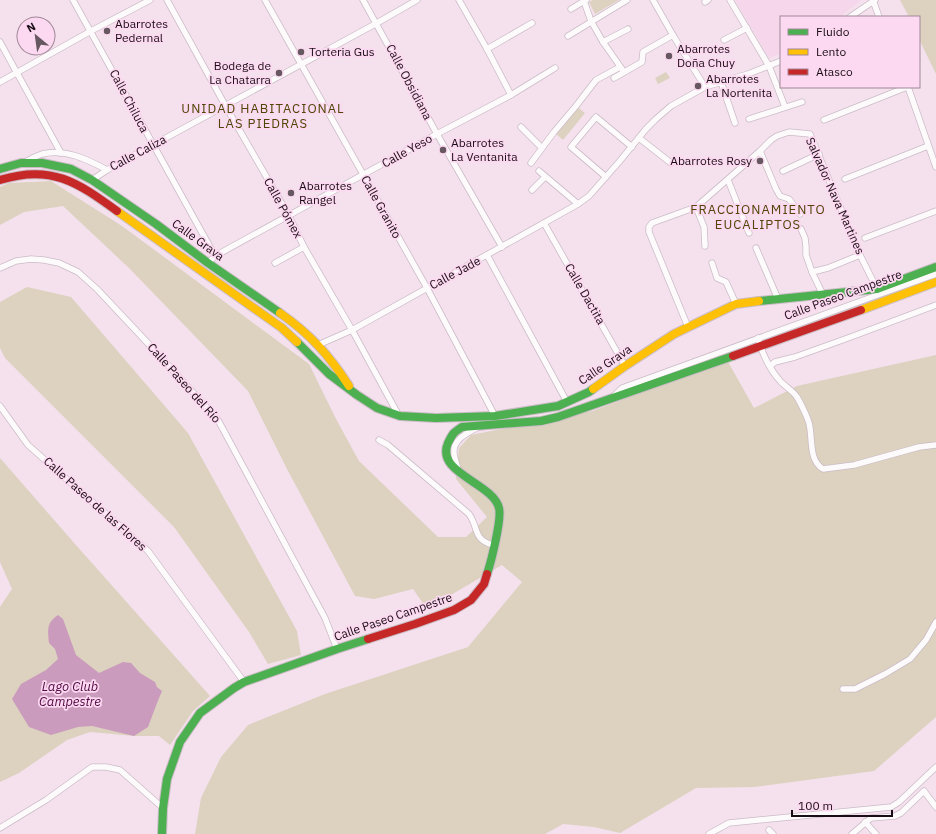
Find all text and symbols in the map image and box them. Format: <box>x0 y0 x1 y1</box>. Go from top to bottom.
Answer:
north arrow <box>16 16 56 56</box>
place label: Abarrotes Pedernal <box>115 16 168 45</box>
legend <box>780 16 920 88</box>
text: N <box>24 19 38 35</box>
text: Fluido <box>816 24 850 39</box>
marker: Abarrotes Pedernal <box>102 26 112 36</box>
street label: Calle Obsidiana <box>383 41 436 123</box>
place label: Abarrotes Doña Chuy <box>677 41 735 70</box>
place label: Torteria Gus <box>309 44 375 59</box>
text: Lento <box>816 44 846 59</box>
marker: Torteria Gus <box>296 47 306 57</box>
marker: Abarrotes Doña Chuy <box>664 51 674 61</box>
place label: Bodega de La Chatarra <box>209 58 272 87</box>
text: Atasco <box>816 64 853 79</box>
street label: Calle Chiluca <box>106 67 153 136</box>
marker: Bodega de La Chatarra <box>274 68 284 78</box>
place label: Abarrotes La Nortenita <box>706 71 773 100</box>
marker: Abarrotes La Nortenita <box>693 81 703 91</box>
district label: UNIDAD HABITACIONAL LAS PIEDRAS <box>181 100 345 132</box>
street label: Calle Yeso <box>379 130 435 171</box>
street label: Calle Caliza <box>107 131 169 174</box>
place label: Abarrotes La Ventanita <box>451 135 518 164</box>
street label: Salvador Nava Martines <box>803 135 868 257</box>
marker: Abarrotes La Ventanita <box>438 145 448 155</box>
place label: Abarrotes Rosy <box>670 153 752 168</box>
marker: Abarrotes Rosy <box>755 156 765 166</box>
street label: Calle Granito <box>358 173 405 241</box>
street label: Calle Pómex <box>261 175 306 240</box>
place label: Abarrotes Rangel <box>299 178 352 207</box>
marker: Abarrotes Rangel <box>286 188 296 198</box>
district label: FRACCIONAMIENTO EUCALIPTOS <box>690 201 826 233</box>
street label: Calle Grava <box>169 216 228 264</box>
street label: Calle Jade <box>427 253 483 292</box>
street label: Calle Dactita <box>562 261 609 327</box>
street label: Calle Paseo Campestre <box>782 266 904 323</box>
street label: Calle Paseo del Río <box>145 340 224 426</box>
street label: Calle Grava <box>575 341 635 388</box>
street label: Calle Paseo de las Flores <box>41 453 150 554</box>
street label: Calle Paseo Campestre <box>332 589 454 644</box>
water label: Lago Club Campestre <box>39 678 101 710</box>
scale bar <box>792 792 892 818</box>
text: 100 m <box>798 798 833 813</box>

